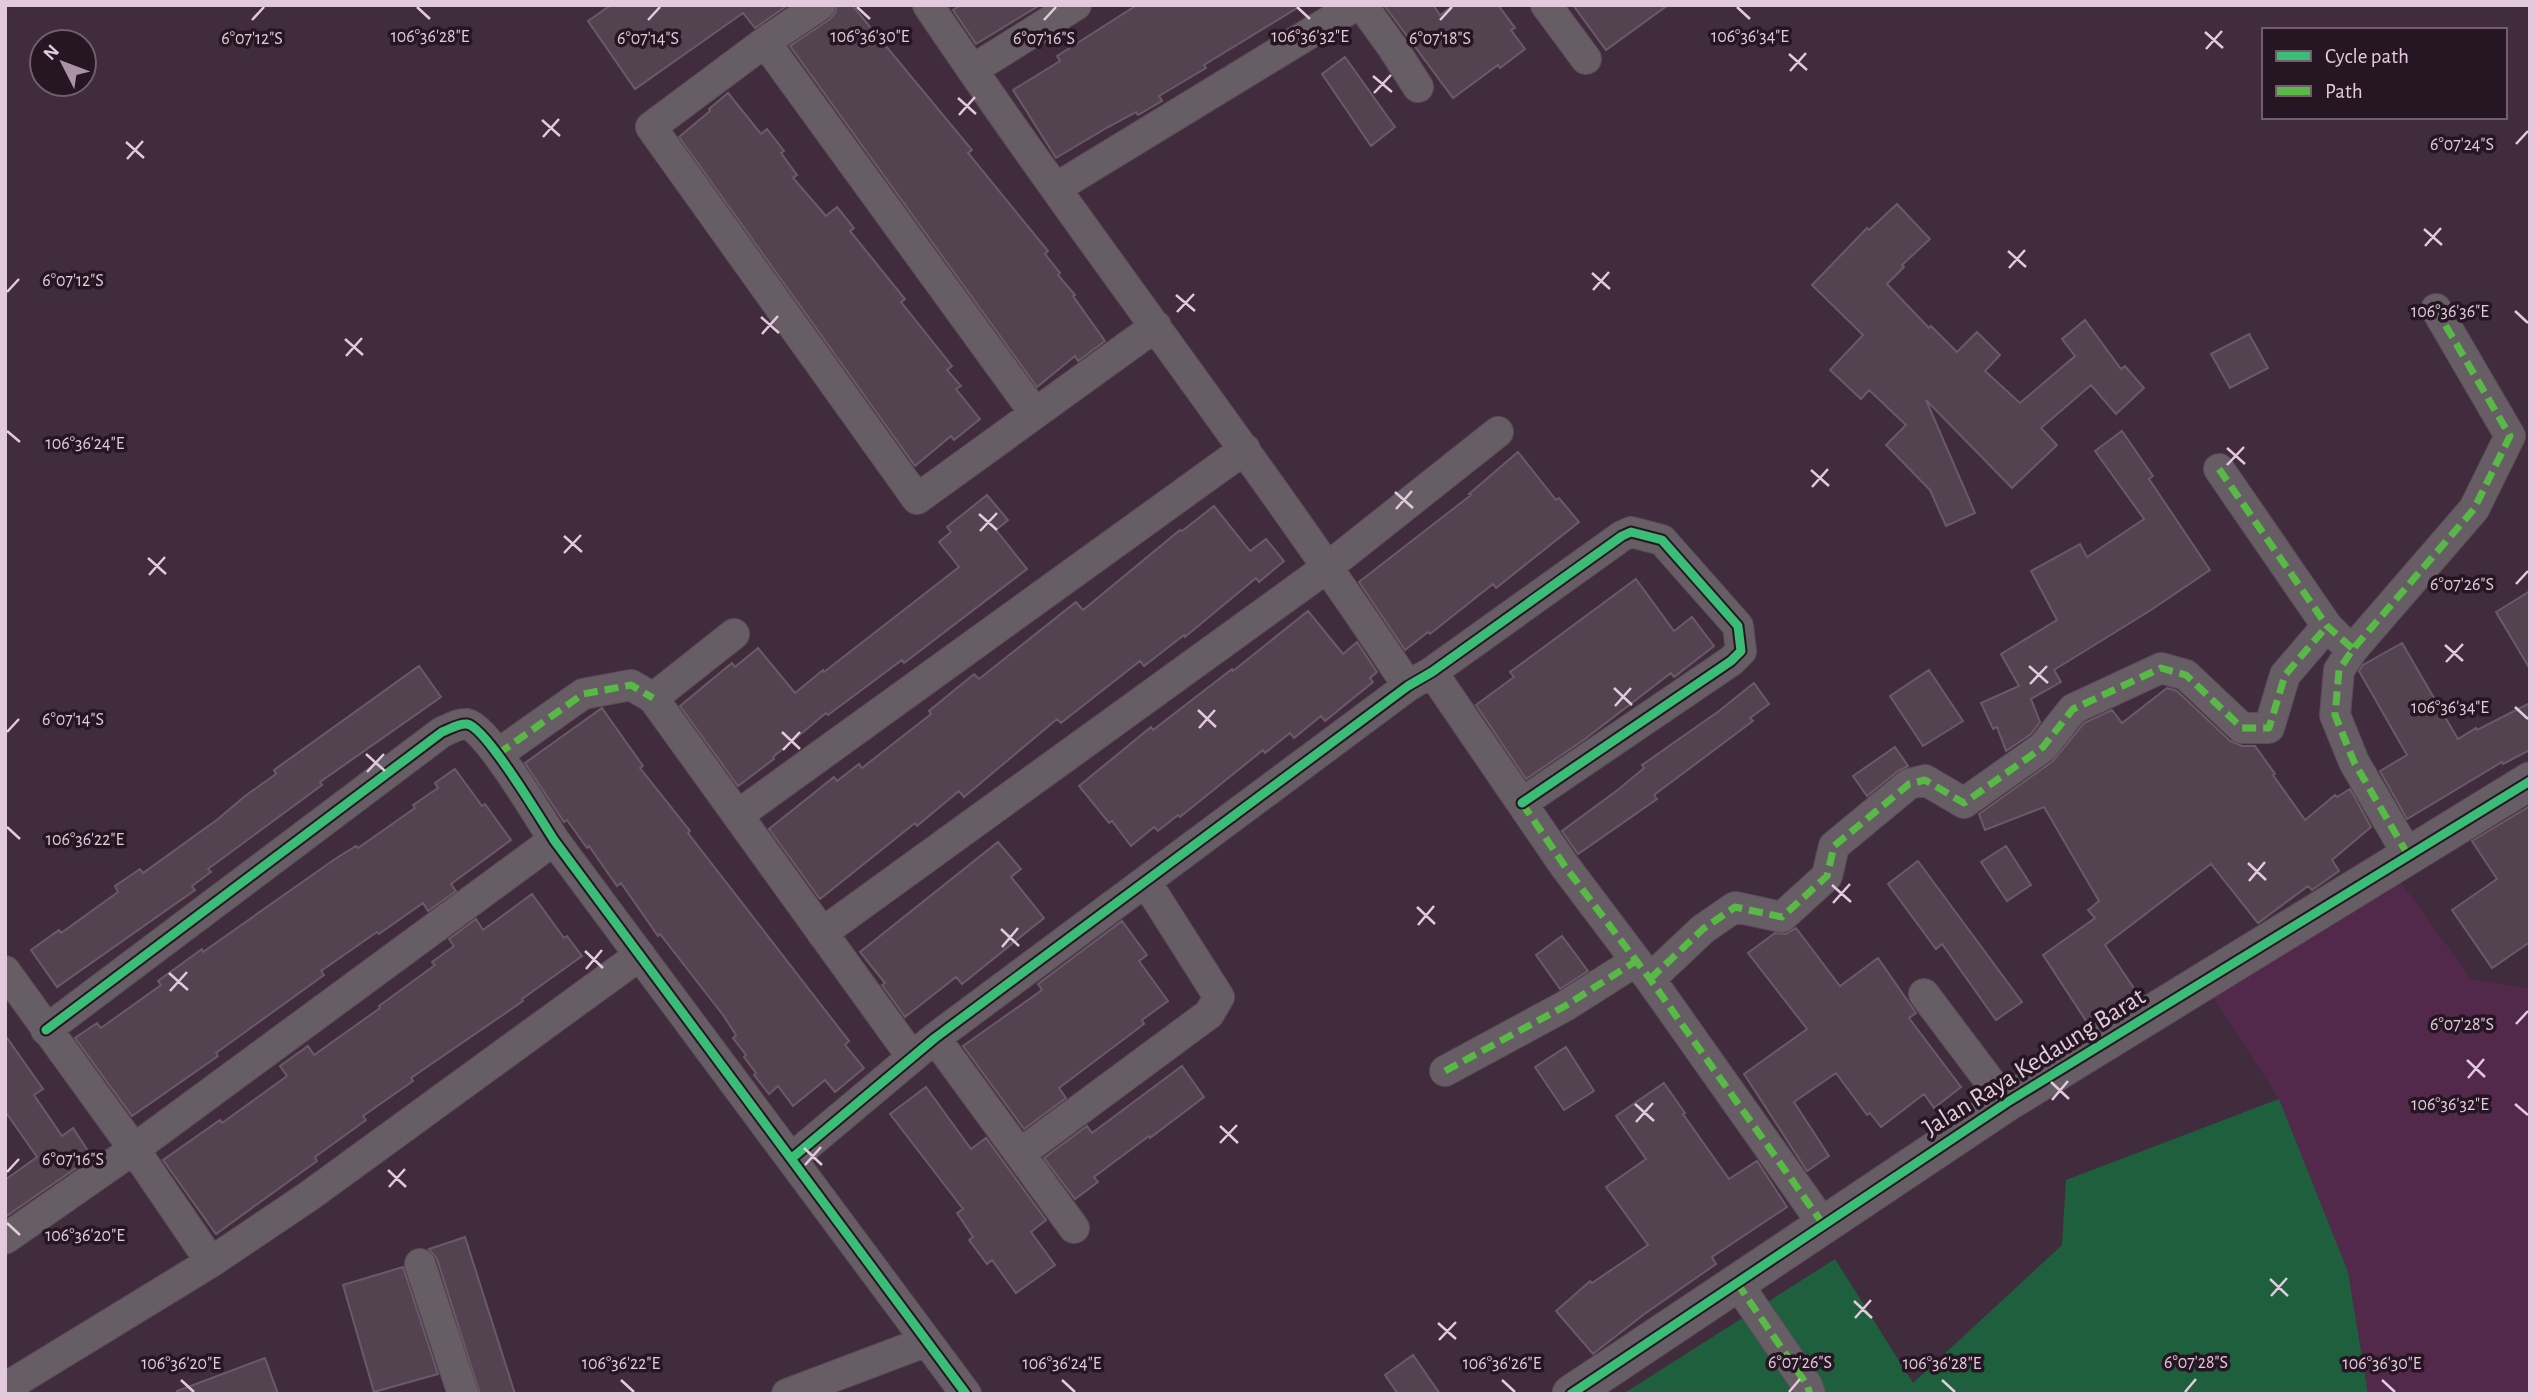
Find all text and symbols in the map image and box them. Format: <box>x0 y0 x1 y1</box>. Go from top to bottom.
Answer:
north arrow <box>28 28 98 98</box>
text: 106°36'28"E <box>391 28 470 46</box>
text: 106°36'30"E <box>831 28 910 46</box>
text: 106°36'32"E <box>1271 28 1349 46</box>
text: 106°36'34"E <box>1711 28 1789 46</box>
legend <box>2262 28 2507 119</box>
text: 6°07'12"S <box>221 30 283 48</box>
text: 6°07'14"S <box>617 30 679 48</box>
text: 6°07'16"S <box>1013 30 1075 48</box>
text: 6°07'18"S <box>1409 30 1471 48</box>
text: N <box>40 41 63 64</box>
text: Cycle path <box>2325 46 2409 67</box>
text: Path <box>2325 81 2363 102</box>
text: 6°07'24"S <box>2430 136 2494 154</box>
text: 6°07'12"S <box>42 272 104 290</box>
text: 106°36'36"E <box>2411 303 2489 321</box>
text: 106°36'24"E <box>46 435 125 453</box>
text: 6°07'26"S <box>2430 576 2494 594</box>
text: 106°36'34"E <box>2411 699 2489 717</box>
text: 6°07'14"S <box>42 711 104 729</box>
text: 106°36'22"E <box>46 831 125 849</box>
street label: Jalan Raya Kedaung Barat <box>1918 983 2150 1141</box>
text: 6°07'28"S <box>2430 1016 2494 1034</box>
text: 106°36'32"E <box>2411 1096 2489 1114</box>
text: 6°07'16"S <box>42 1151 104 1169</box>
text: 106°36'20"E <box>45 1227 125 1245</box>
text: 6°07'26"S <box>1768 1354 1832 1372</box>
text: 6°07'28"S <box>2164 1354 2228 1372</box>
text: 106°36'20"E <box>141 1355 221 1373</box>
text: 106°36'22"E <box>582 1355 661 1373</box>
text: 106°36'24"E <box>1023 1355 1102 1373</box>
text: 106°36'26"E <box>1463 1355 1542 1373</box>
text: 106°36'28"E <box>1903 1355 1982 1373</box>
text: 106°36'30"E <box>2343 1355 2422 1373</box>

